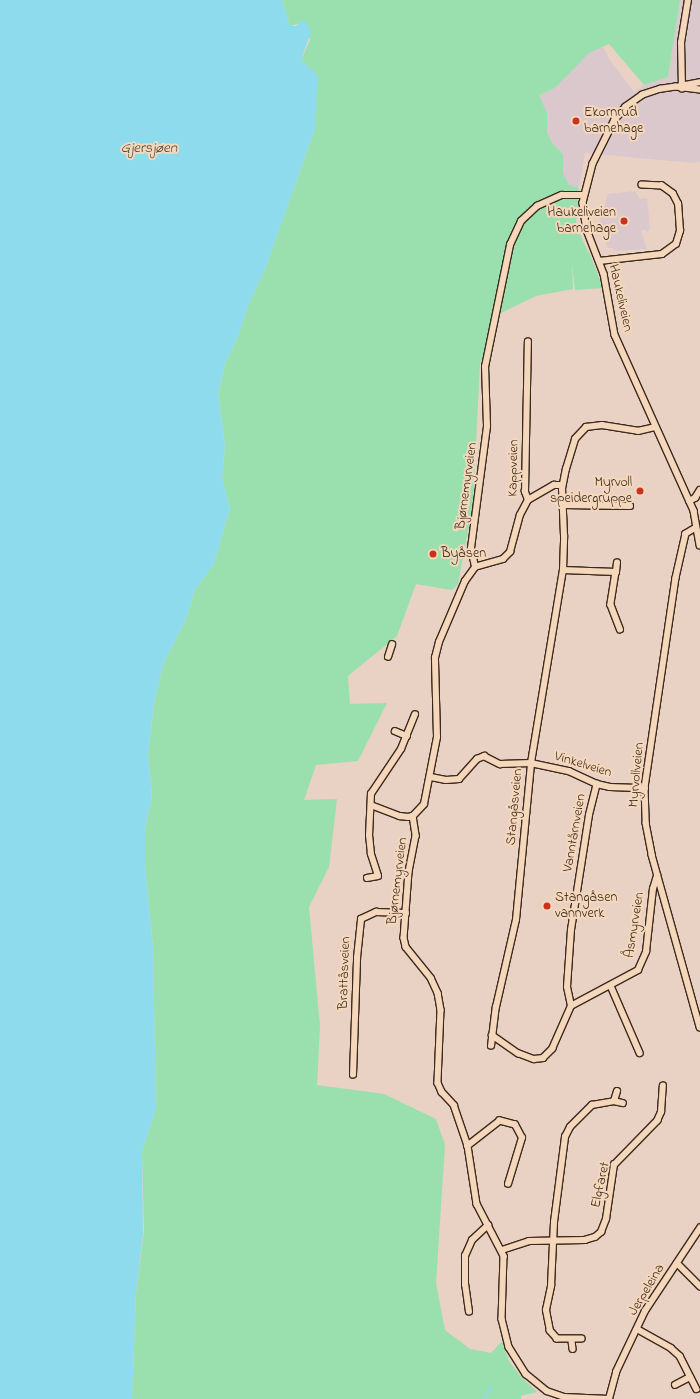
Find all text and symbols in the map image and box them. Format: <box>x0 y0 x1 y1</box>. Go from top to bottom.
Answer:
place label: Ekornrud barnehage <box>584 105 643 138</box>
marker: Ekornrud barnehage <box>571 116 581 126</box>
water label: Gjersjøen <box>121 140 177 158</box>
place label: Haukeliveien barnehage <box>547 205 616 238</box>
marker: Haukeliveien barnehage <box>619 216 629 226</box>
street label: Haukeliveien <box>604 263 636 333</box>
street label: Kappveien <box>505 439 523 497</box>
street label: Bjørnemyrveien <box>453 441 481 531</box>
place label: Myrvoll speidergruppe <box>550 475 632 508</box>
marker: Myrvoll speidergruppe <box>635 486 645 496</box>
place label: Byåsen <box>441 546 486 562</box>
marker: Byåsen <box>428 549 438 559</box>
street label: Myrvollveien <box>626 742 648 808</box>
street label: Vinkelveien <box>552 748 614 782</box>
street label: Stangåsveien <box>503 768 527 846</box>
street label: Vanntårnveien <box>560 793 590 873</box>
street label: Bjørnemyrveien <box>384 836 412 926</box>
place label: Stangåsen vannverk <box>555 890 617 922</box>
street label: Åsmyrveien <box>621 891 649 959</box>
marker: Stangåsen vannverk <box>542 901 552 911</box>
street label: Brattåsveien <box>335 936 355 1010</box>
street label: Elgfaret <box>588 1161 614 1209</box>
street label: Jerpeleina <box>625 1261 669 1319</box>

